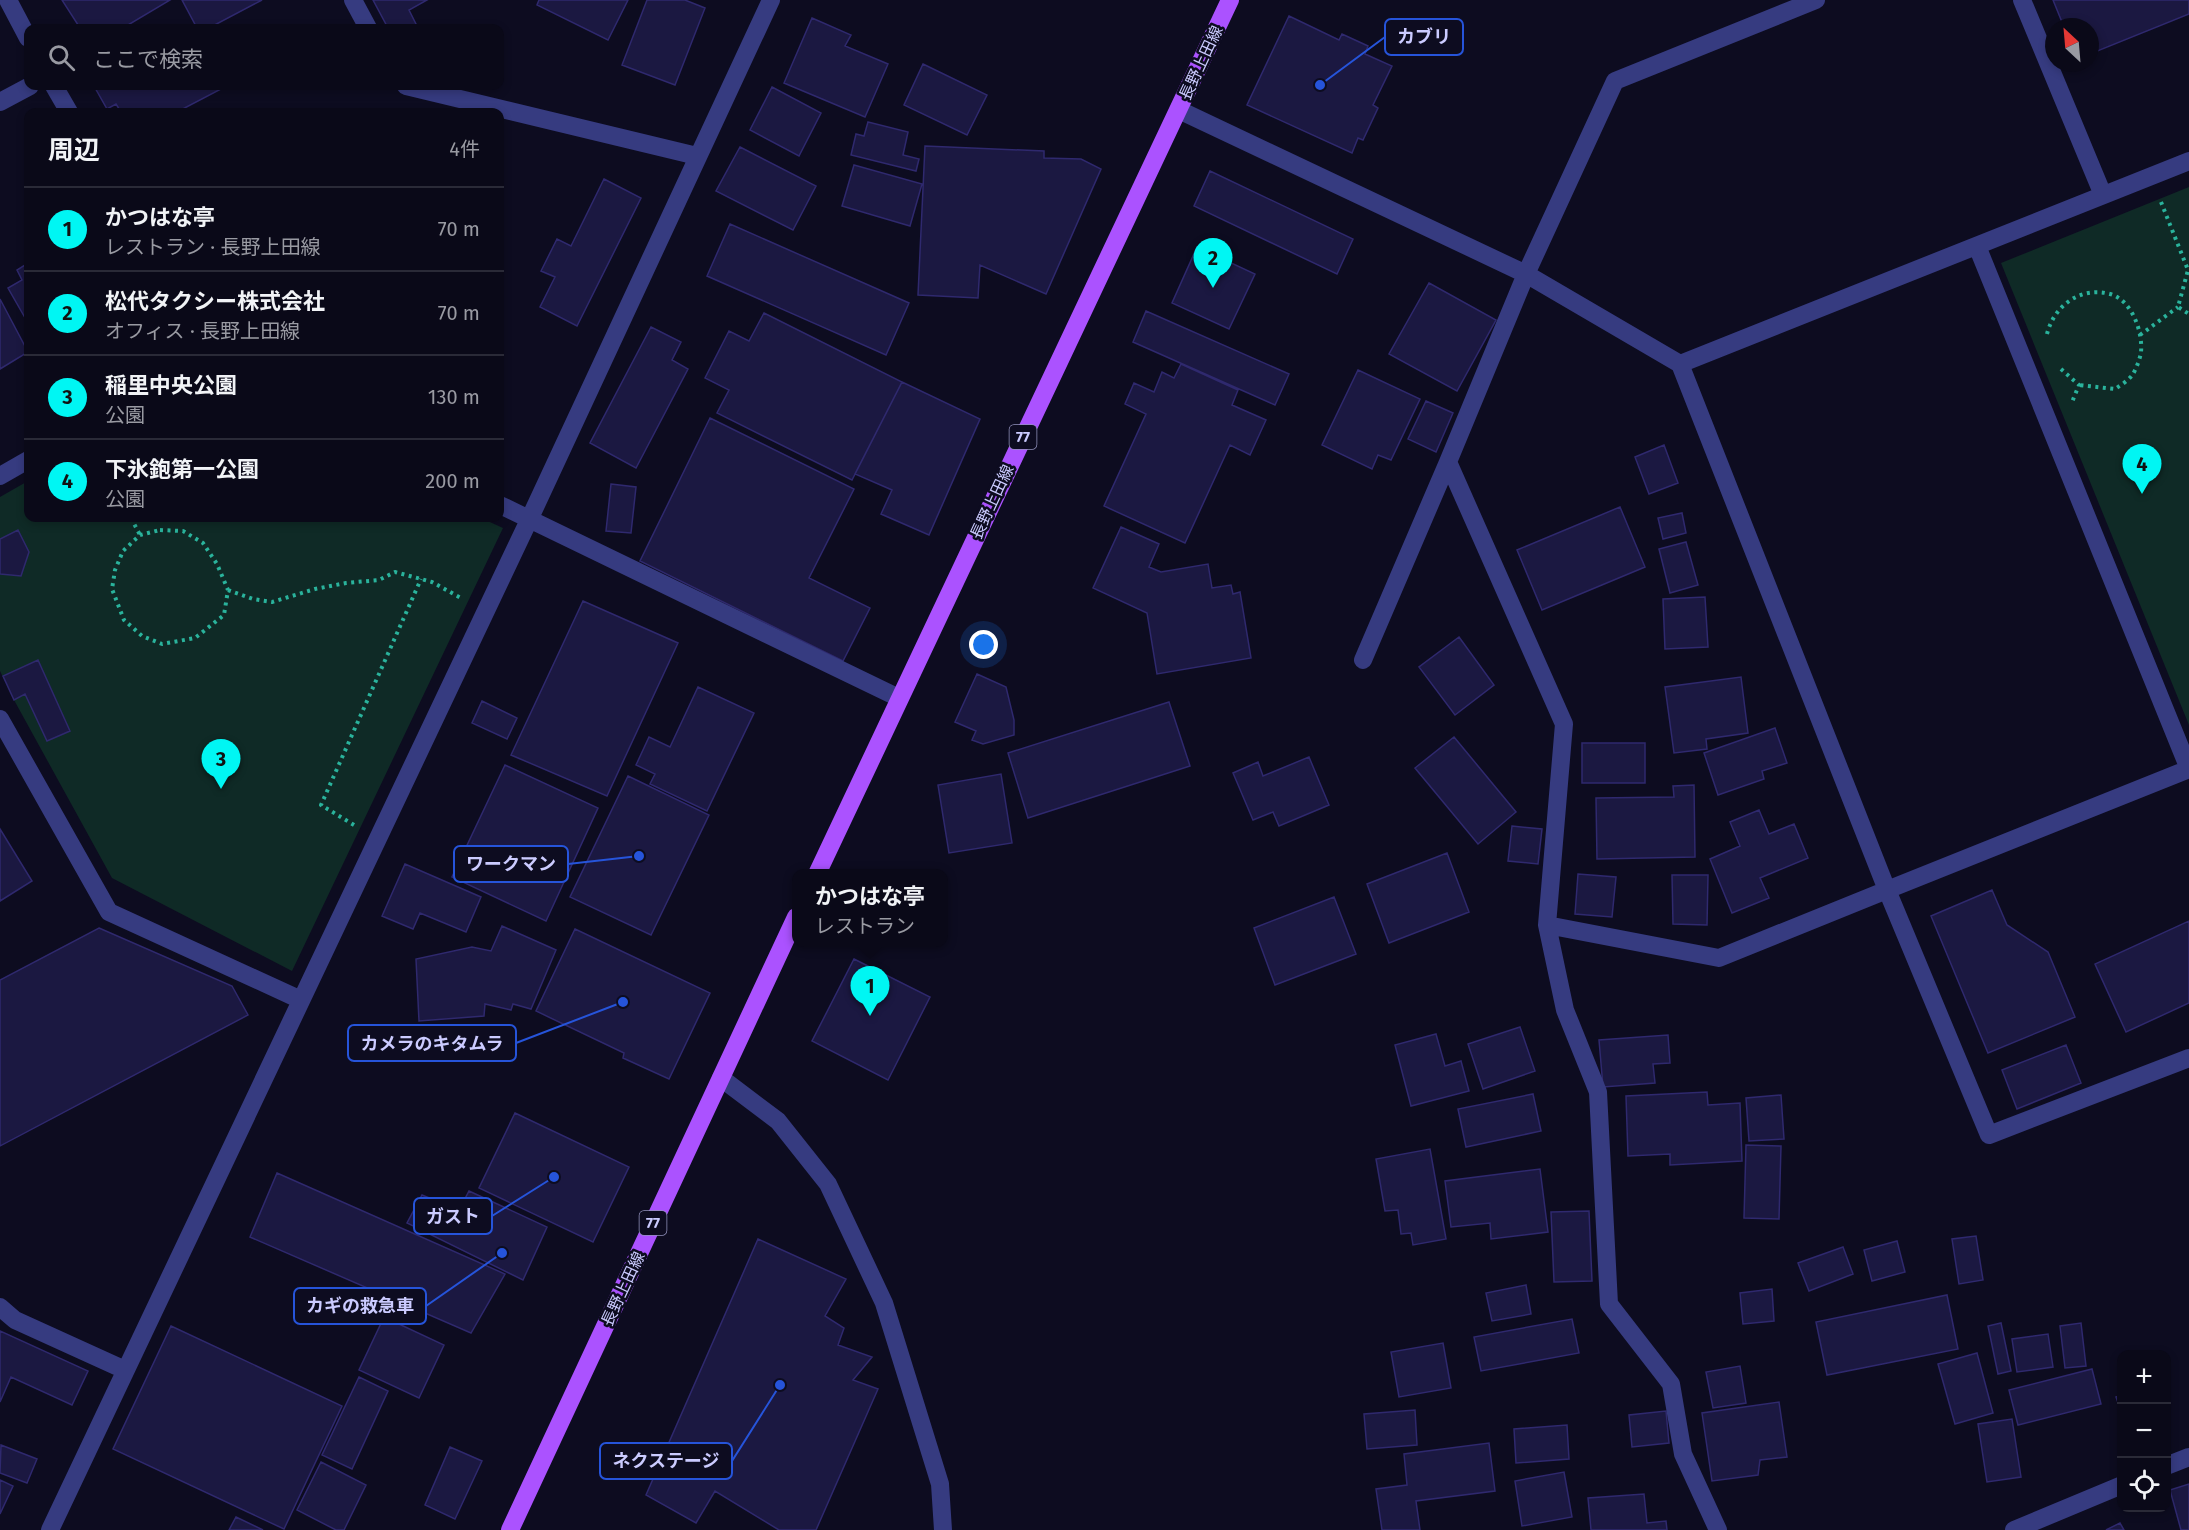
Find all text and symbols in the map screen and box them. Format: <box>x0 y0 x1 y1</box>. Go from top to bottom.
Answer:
north arrow <box>2045 18 2099 72</box>
callout: カブリ <box>1385 19 1463 55</box>
street label: 長野上田線 <box>1175 23 1227 103</box>
search box <box>24 24 504 90</box>
text: カブリ <box>1397 26 1451 48</box>
icon: search <box>45 41 78 74</box>
text: ここで検索 <box>93 46 203 73</box>
text: 周辺 <box>48 135 100 166</box>
text: 4件 <box>449 137 480 161</box>
text: かつはな亭 <box>105 204 215 231</box>
text: 1 <box>63 217 72 241</box>
text: 70 m <box>438 217 480 241</box>
text: レストラン · 長野上田線 <box>105 235 320 259</box>
pin: 2 <box>1194 238 1232 288</box>
text: 松代タクシー株式会社 <box>105 288 325 315</box>
text: 2 <box>62 301 73 325</box>
text: 70 m <box>438 301 480 325</box>
text: オフィス · 長野上田線 <box>105 319 300 343</box>
text: 稲里中央公園 <box>105 372 237 399</box>
text: 3 <box>62 385 73 409</box>
text: 130 m <box>428 385 480 409</box>
text: 公園 <box>105 403 145 427</box>
road number: 77 <box>1010 425 1036 449</box>
pin: 4 <box>2122 444 2162 494</box>
text: 下氷鉋第一公園 <box>105 456 259 483</box>
street label: 長野上田線 <box>966 462 1018 542</box>
text: 4 <box>62 469 73 493</box>
text: 200 m <box>425 469 480 493</box>
text: 公園 <box>105 487 145 511</box>
your location <box>969 630 998 659</box>
pin: 3 <box>202 740 240 789</box>
callout: ワークマン <box>454 846 568 882</box>
text: ワークマン <box>466 853 556 875</box>
popup <box>792 869 948 947</box>
text: かつはな亭 <box>815 883 925 910</box>
text: レストラン <box>815 914 915 938</box>
pin: 1 <box>850 966 890 1016</box>
callout: カメラのキタムラ <box>348 1025 516 1061</box>
text: カメラのキタムラ <box>360 1033 504 1055</box>
callout: ガスト <box>414 1198 492 1234</box>
text: ガスト <box>426 1206 480 1228</box>
road number: 77 <box>640 1211 666 1235</box>
street label: 長野上田線 <box>597 1249 649 1329</box>
callout: カギの救急車 <box>294 1288 426 1324</box>
text: カギの救急車 <box>306 1295 414 1317</box>
map controls <box>2117 1350 2171 1512</box>
button: + <box>2117 1350 2171 1404</box>
button: − <box>2117 1404 2171 1458</box>
callout: ネクステージ <box>600 1443 732 1479</box>
text: ネクステージ <box>612 1450 720 1472</box>
button: locate <box>2117 1458 2171 1512</box>

